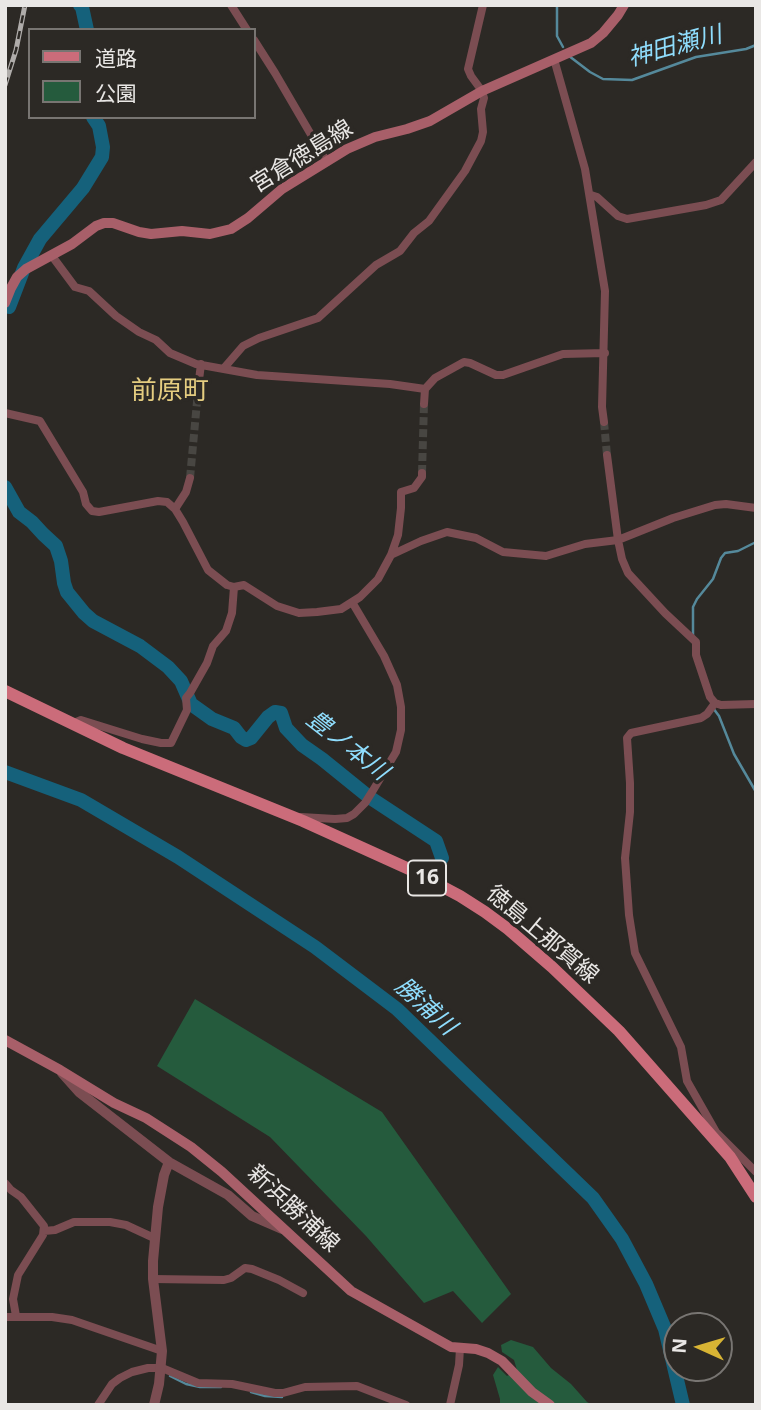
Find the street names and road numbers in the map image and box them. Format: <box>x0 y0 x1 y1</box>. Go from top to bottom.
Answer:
street label: 宮倉徳島線 <box>246 115 358 199</box>
road number: 16 <box>408 860 446 896</box>
street label: 徳島上那賀線 <box>480 880 604 990</box>
street label: 新浜勝浦線 <box>242 1160 344 1258</box>

